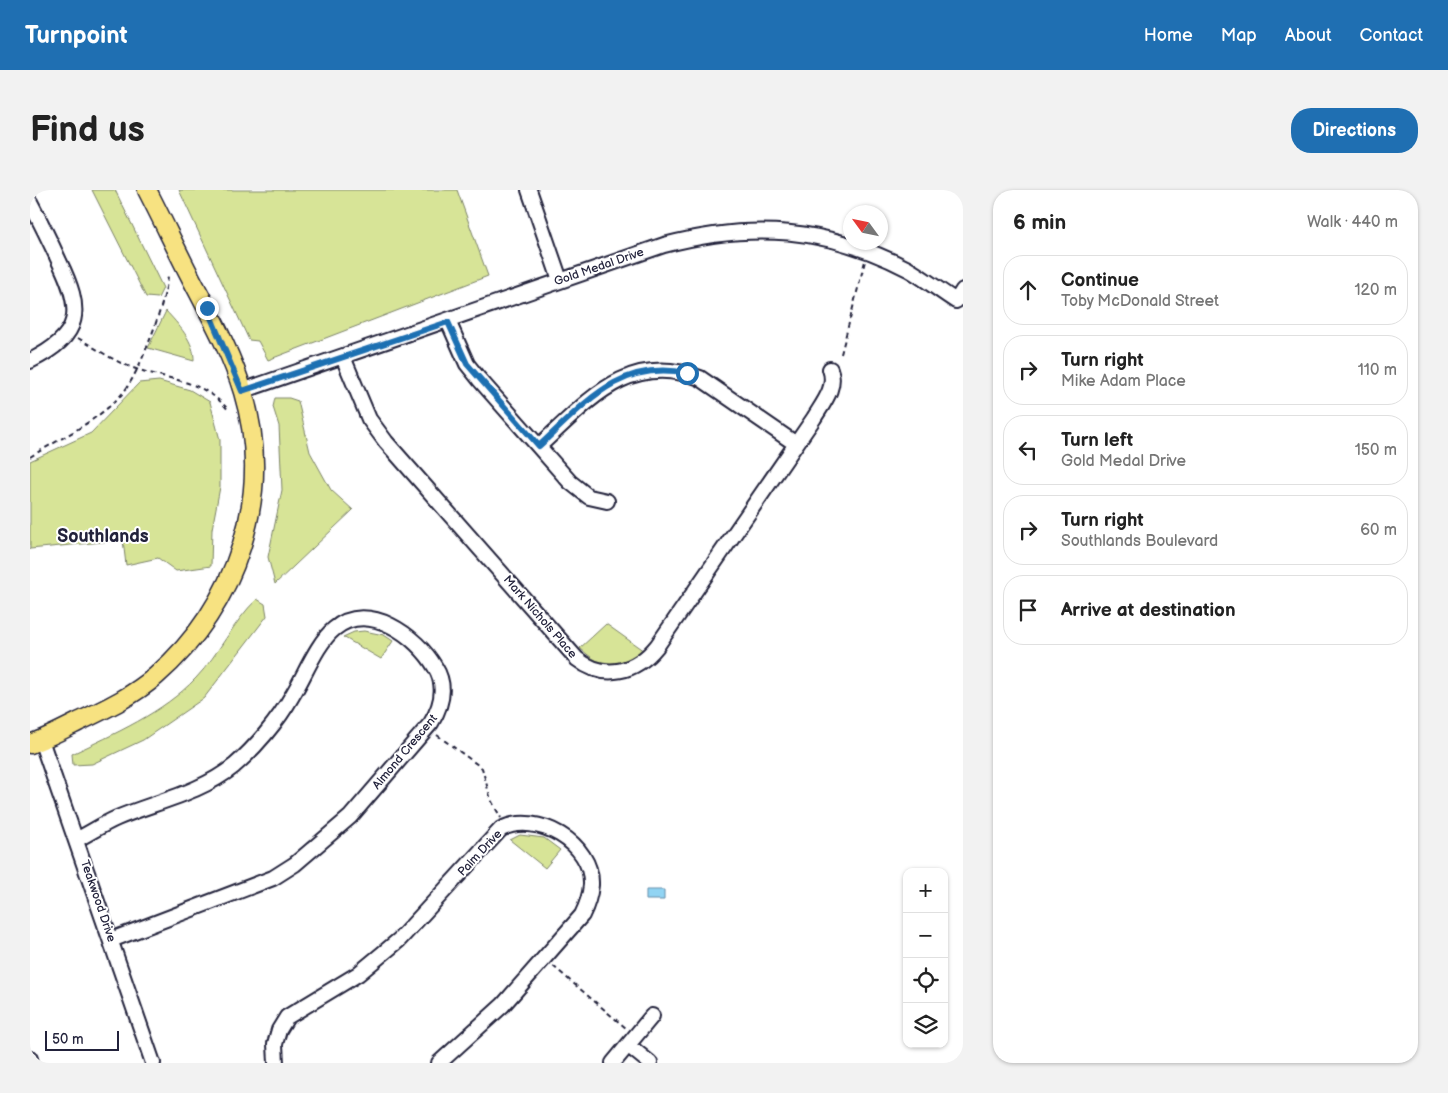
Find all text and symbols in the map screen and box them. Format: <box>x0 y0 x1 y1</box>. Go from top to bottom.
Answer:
text: Turnpoint <box>25 21 128 50</box>
text: Home <box>1144 25 1193 46</box>
text: Map <box>1221 25 1257 46</box>
text: About <box>1285 25 1332 46</box>
text: Contact <box>1360 25 1423 46</box>
button: Directions <box>1291 108 1418 153</box>
text: Find us <box>30 109 145 152</box>
north arrow <box>843 205 888 250</box>
text: 6 min <box>1013 210 1066 235</box>
text: Walk · 440 m <box>1307 213 1398 232</box>
street label: Gold Medal Drive <box>552 245 646 289</box>
text: Continue <box>1061 269 1139 292</box>
icon: ahead <box>1014 276 1042 304</box>
text: 120 m <box>1354 281 1397 300</box>
text: Toby McDonald Street <box>1061 292 1219 311</box>
route end <box>196 297 219 320</box>
text: Turn right <box>1061 349 1144 372</box>
icon: right <box>1014 356 1042 384</box>
text: 110 m <box>1358 361 1397 380</box>
route start <box>676 362 699 385</box>
text: Mike Adam Place <box>1061 372 1186 391</box>
text: Turn left <box>1061 429 1133 452</box>
icon: left <box>1014 436 1042 464</box>
text: 150 m <box>1355 441 1397 460</box>
text: Gold Medal Drive <box>1061 452 1186 471</box>
text: Turn right <box>1061 509 1144 532</box>
icon: right <box>1014 516 1042 544</box>
text: 60 m <box>1360 521 1397 540</box>
district label: Southlands <box>57 526 149 547</box>
text: Southlands Boulevard <box>1061 532 1218 551</box>
street label: Mark Nichols Place <box>500 573 580 661</box>
icon: arrive <box>1014 596 1042 624</box>
text: Arrive at destination <box>1061 599 1236 622</box>
street label: Almond Crescent <box>369 711 441 793</box>
street label: Palm Drive <box>455 827 505 879</box>
street label: Teakwood Drive <box>77 858 119 944</box>
map controls <box>903 868 948 1048</box>
button: + <box>903 868 948 913</box>
button: − <box>903 913 948 958</box>
button: locate <box>903 958 948 1003</box>
button: layers <box>903 1003 948 1048</box>
scale bar <box>45 1028 119 1051</box>
text: 50 m <box>52 1031 84 1048</box>

